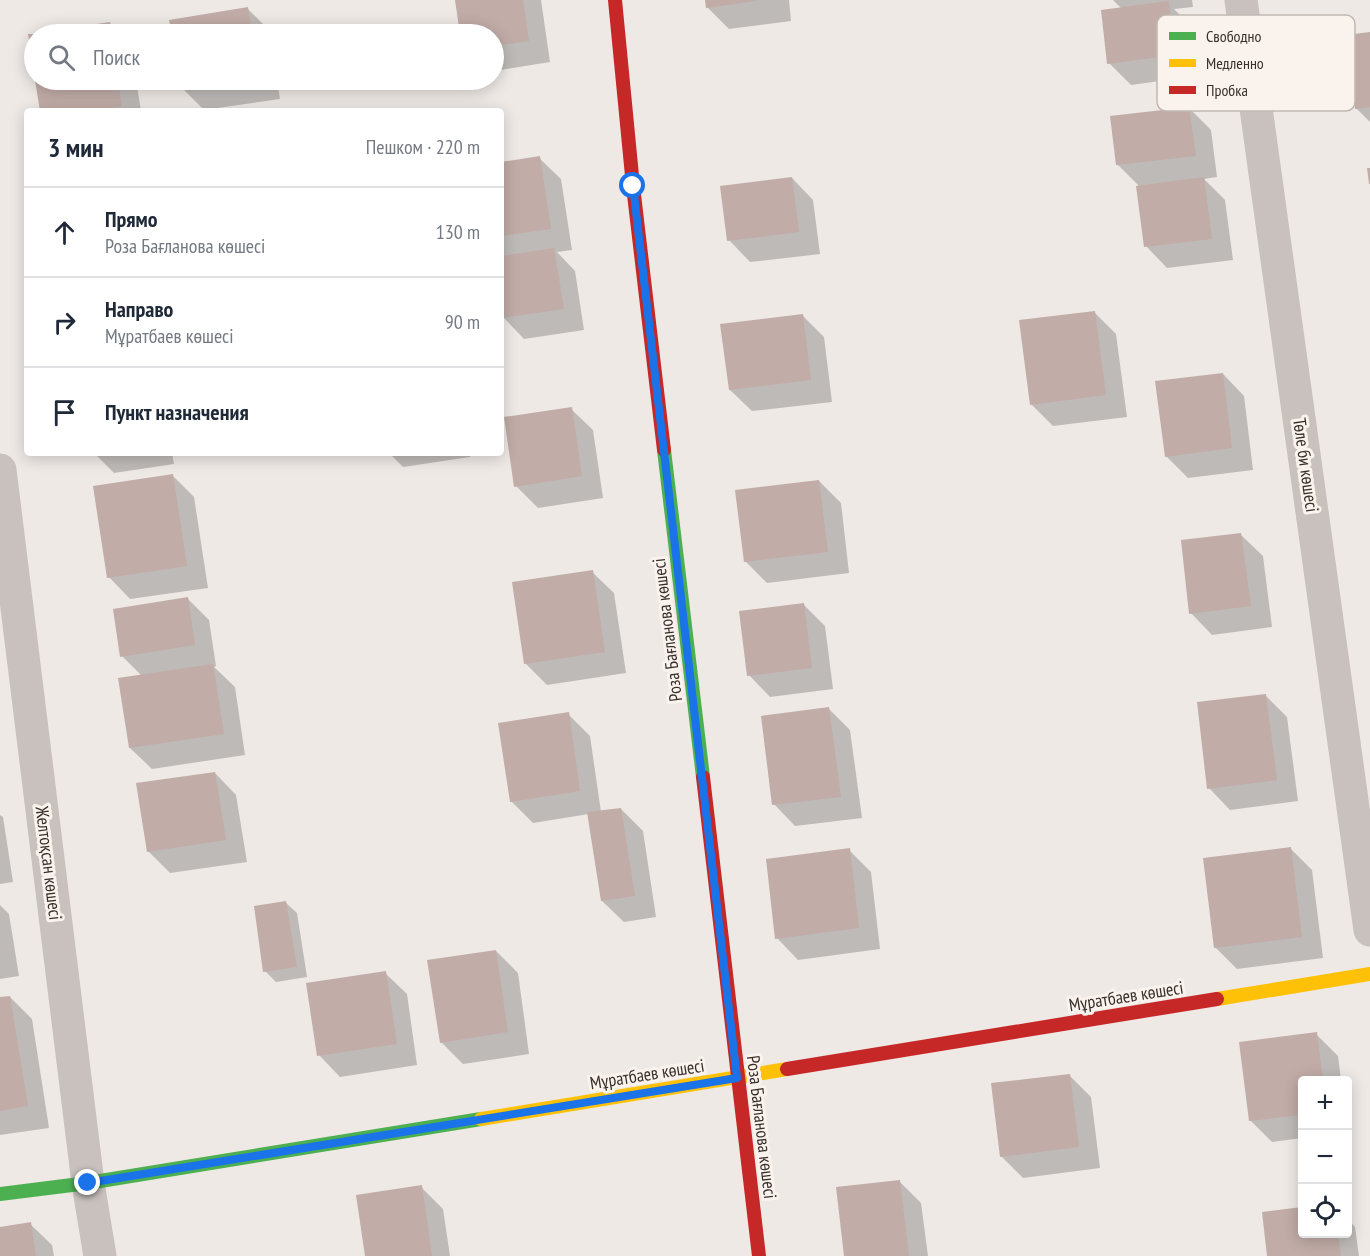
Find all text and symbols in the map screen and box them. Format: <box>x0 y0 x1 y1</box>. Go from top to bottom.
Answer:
legend <box>1157 15 1355 111</box>
search box <box>24 24 504 90</box>
text: Свободно <box>1206 26 1261 46</box>
icon: search <box>45 41 78 74</box>
text: Поиск <box>93 43 140 71</box>
text: Медленно <box>1206 53 1264 73</box>
text: Пробка <box>1206 80 1248 100</box>
text: 3 мин <box>48 131 103 164</box>
text: Пешком · 220 m <box>366 134 480 160</box>
route start <box>619 172 645 198</box>
text: Прямо <box>105 205 158 233</box>
icon: ahead <box>48 216 81 249</box>
text: 130 m <box>436 219 480 245</box>
text: Роза Бағланова көшесі <box>105 233 265 259</box>
text: Направо <box>105 295 173 323</box>
icon: right <box>48 306 81 339</box>
text: 90 m <box>445 309 480 335</box>
text: Мұратбаев көшесі <box>105 323 234 349</box>
icon: arrive <box>48 396 81 429</box>
text: Пункт назначения <box>105 398 249 426</box>
street label: Төле би көшесі <box>1288 416 1324 514</box>
street label: Роза Бағланова көшесі <box>647 557 687 703</box>
street label: Желтоқсан көшесі <box>30 804 67 921</box>
street label: Мұратбаев көшесі <box>1067 976 1185 1016</box>
street label: Мұратбаев көшесі <box>588 1054 706 1094</box>
street label: Роза Бағланова көшесі <box>742 1054 782 1200</box>
map controls <box>1298 1076 1352 1238</box>
button: + <box>1298 1076 1352 1130</box>
button: − <box>1298 1130 1352 1184</box>
route end <box>74 1169 100 1195</box>
button: locate <box>1298 1184 1352 1238</box>

